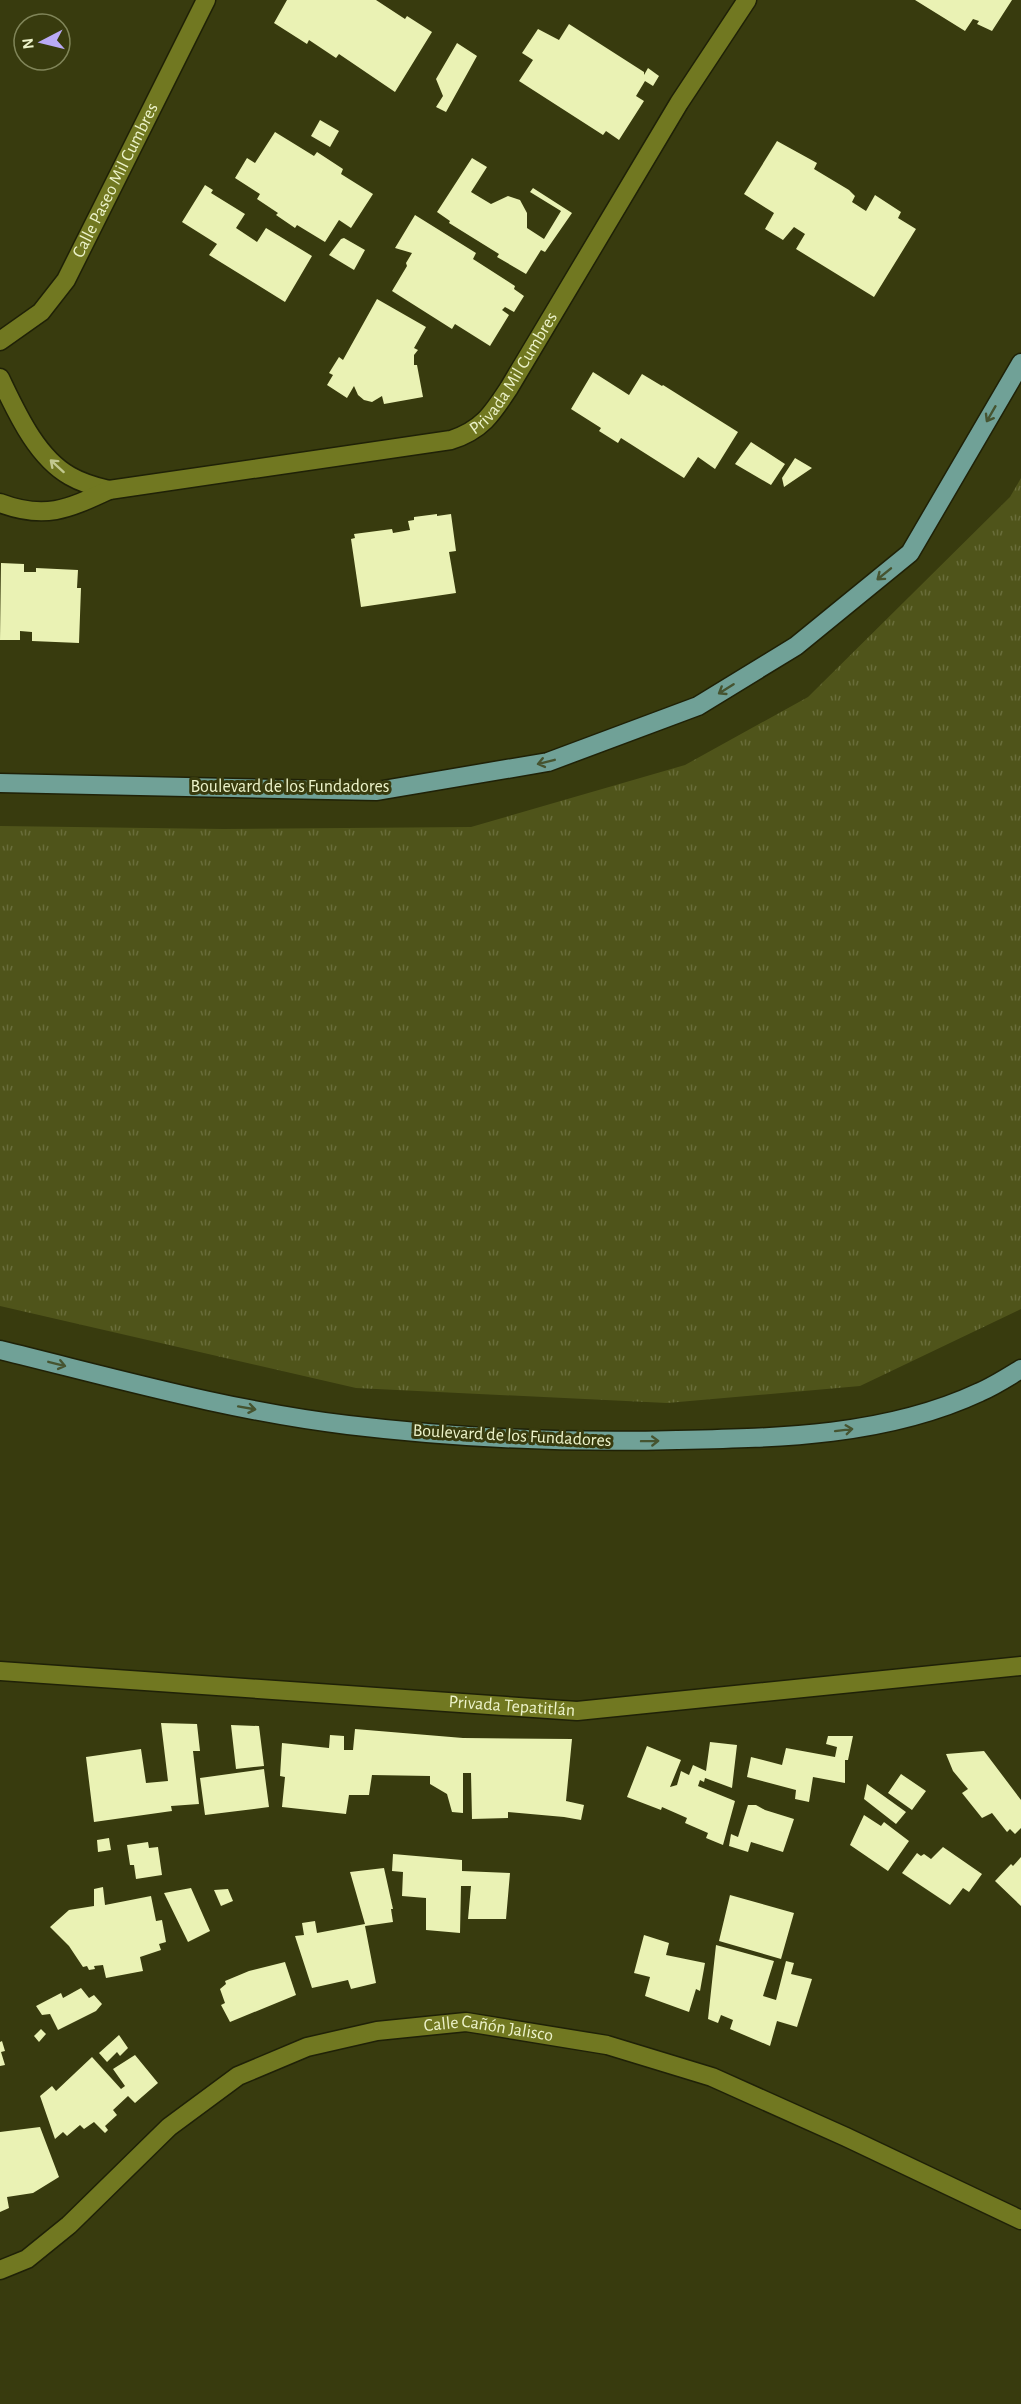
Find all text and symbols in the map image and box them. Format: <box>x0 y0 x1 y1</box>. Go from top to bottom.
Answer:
north arrow <box>12 12 72 72</box>
text: N <box>19 37 37 50</box>
street label: Calle Paseo Mil Cumbres <box>70 100 162 261</box>
street label: Privada Mil Cumbres <box>466 309 561 438</box>
one-way arrow <box>985 405 997 422</box>
one-way arrow <box>50 459 65 473</box>
one-way arrow <box>876 567 892 580</box>
one-way arrow <box>718 683 735 695</box>
one-way arrow <box>537 756 556 768</box>
street label: Boulevard de los Fundadores <box>191 778 389 796</box>
one-way arrow <box>47 1358 66 1370</box>
one-way arrow <box>236 1403 256 1414</box>
street label: Boulevard de los Fundadores <box>412 1422 612 1450</box>
one-way arrow <box>834 1424 854 1435</box>
one-way arrow <box>639 1435 659 1447</box>
street label: Privada Tepatitlán <box>448 1693 576 1720</box>
street label: Calle Cañón Jalisco <box>423 2012 555 2045</box>

